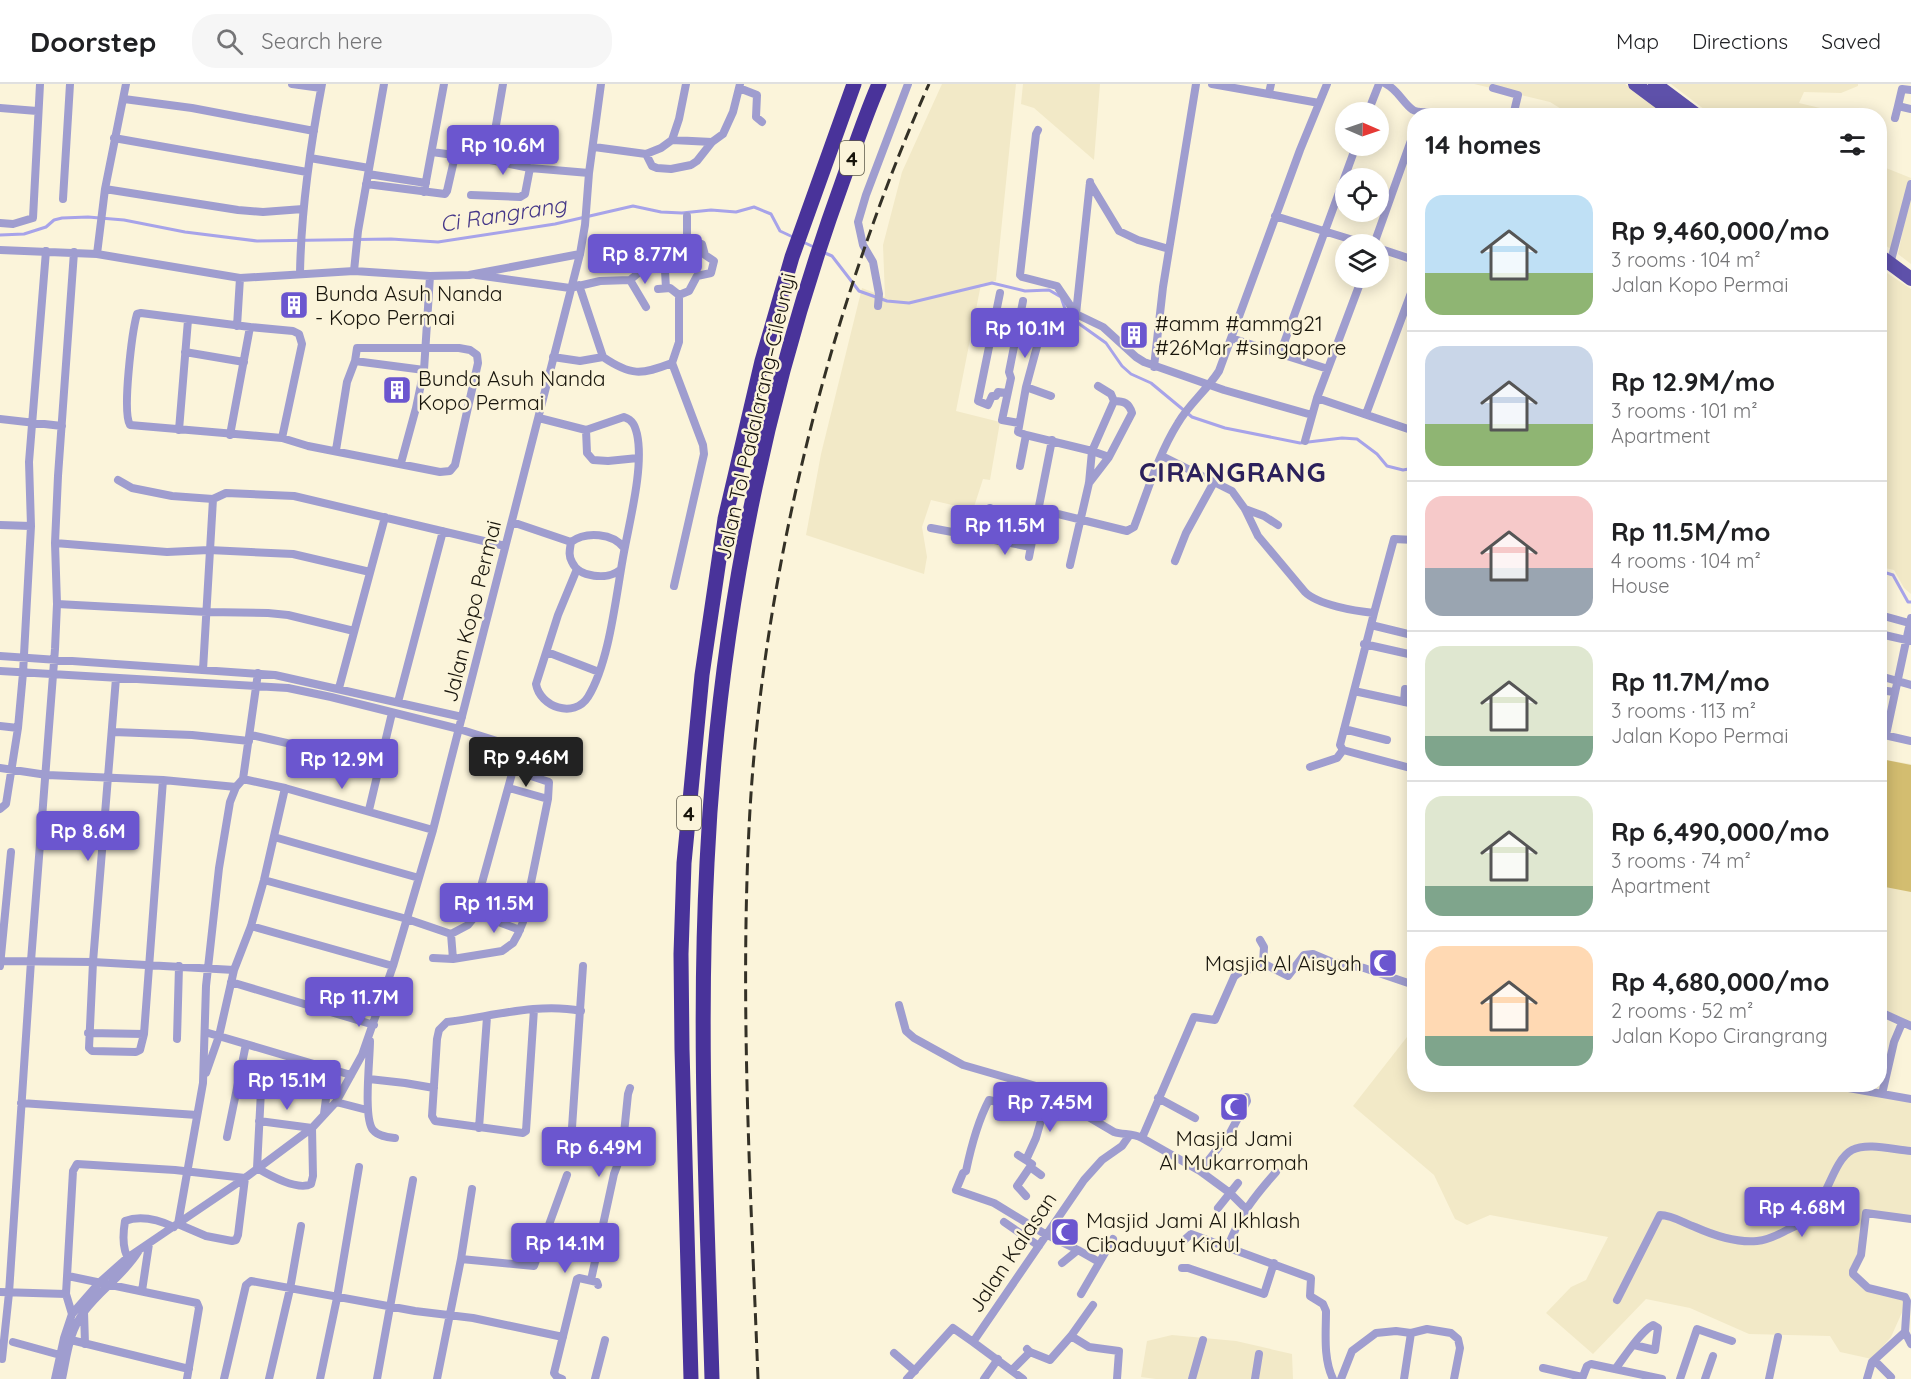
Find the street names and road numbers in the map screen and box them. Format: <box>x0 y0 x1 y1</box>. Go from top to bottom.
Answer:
road number: 4 <box>840 141 864 175</box>
street label: Jalan Tol Padalarang–Cileunyi <box>709 270 801 562</box>
street label: Jalan Kopo Permai <box>436 517 506 705</box>
road number: 4 <box>677 796 701 830</box>
street label: Jalan Kalasan <box>962 1187 1062 1317</box>

